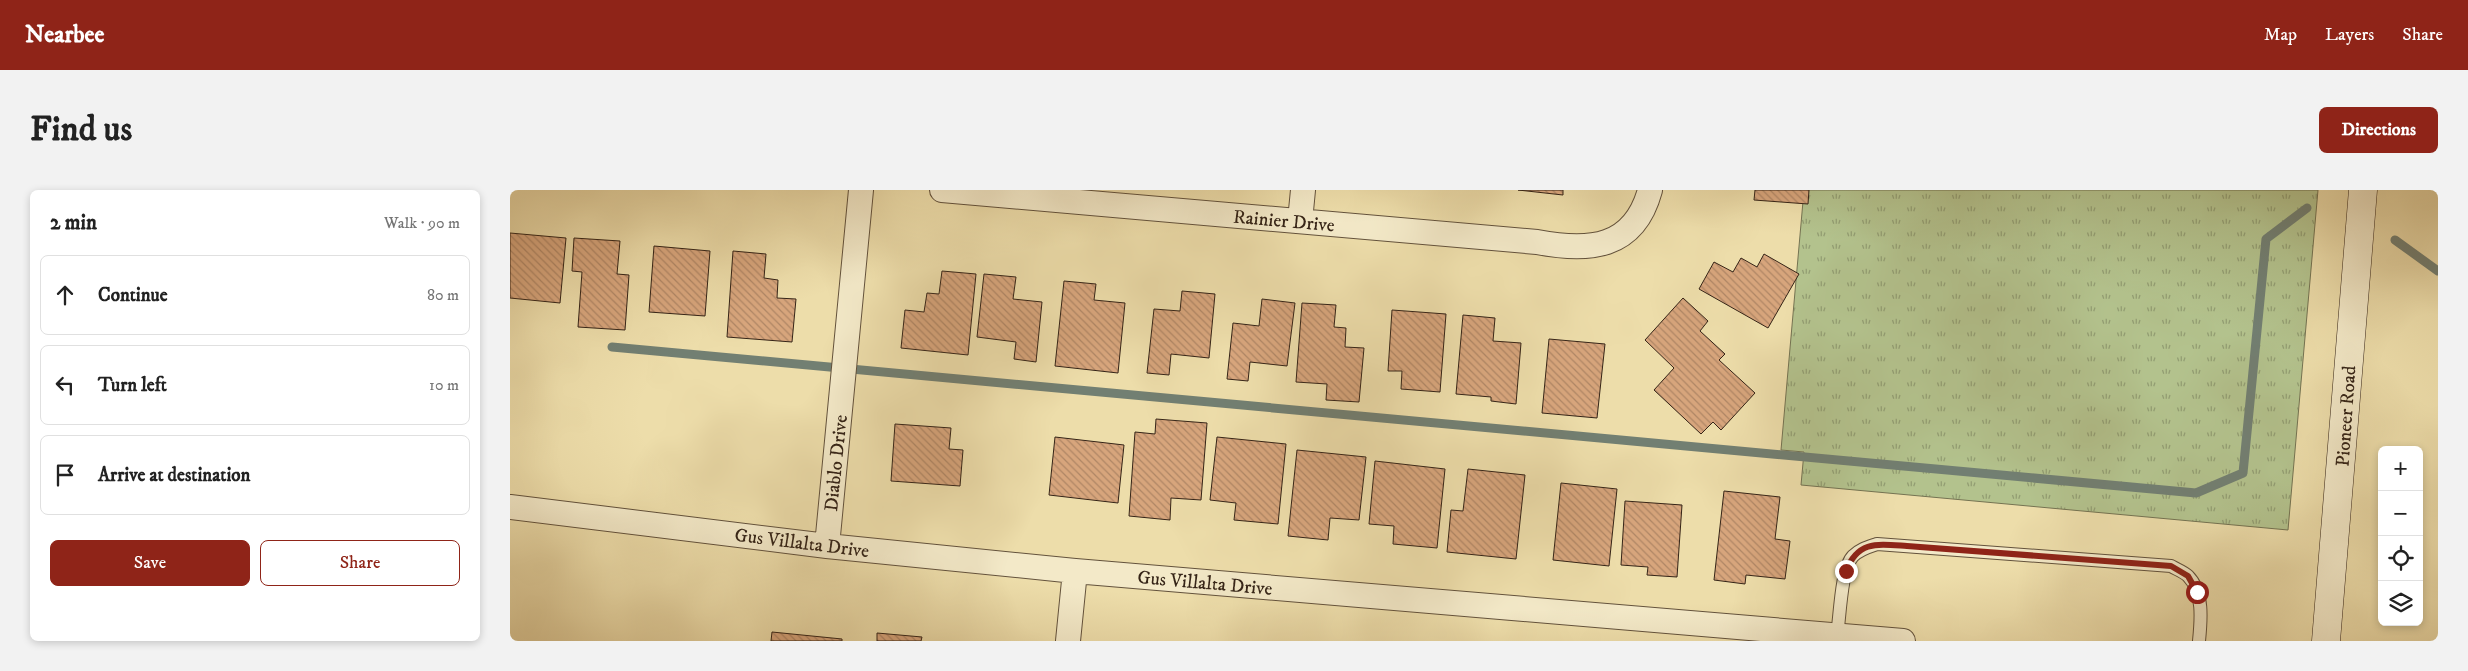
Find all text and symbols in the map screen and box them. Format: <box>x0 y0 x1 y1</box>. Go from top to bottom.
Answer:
text: Nearbee <box>25 20 104 50</box>
text: Map <box>2264 24 2297 46</box>
text: Layers <box>2325 24 2374 46</box>
text: Share <box>2402 24 2443 46</box>
button: Directions <box>2319 107 2438 153</box>
text: Find us <box>30 108 132 152</box>
street label: Rainier Drive <box>1232 206 1336 237</box>
text: 2 min <box>50 210 97 236</box>
text: Walk · 90 m <box>384 213 460 233</box>
icon: ahead <box>51 281 79 309</box>
text: Continue <box>98 284 168 307</box>
text: 80 m <box>427 285 459 305</box>
street label: Pioneer Road <box>2331 364 2362 467</box>
icon: left <box>51 371 79 399</box>
text: Turn left <box>98 374 167 397</box>
text: 10 m <box>429 375 459 395</box>
street label: Diablo Drive <box>820 413 853 513</box>
map controls <box>2378 446 2423 626</box>
button: + <box>2378 446 2423 491</box>
icon: arrive <box>51 461 79 489</box>
text: Arrive at destination <box>98 464 250 487</box>
button: − <box>2378 491 2423 536</box>
street label: Gus Villalta Drive <box>733 524 871 563</box>
button: locate <box>2378 536 2423 581</box>
button: Save <box>50 540 250 586</box>
button: Share <box>260 540 460 586</box>
route end <box>1835 560 1858 583</box>
street label: Gus Villalta Drive <box>1136 566 1273 601</box>
route start <box>2186 581 2209 604</box>
button: layers <box>2378 581 2423 626</box>

